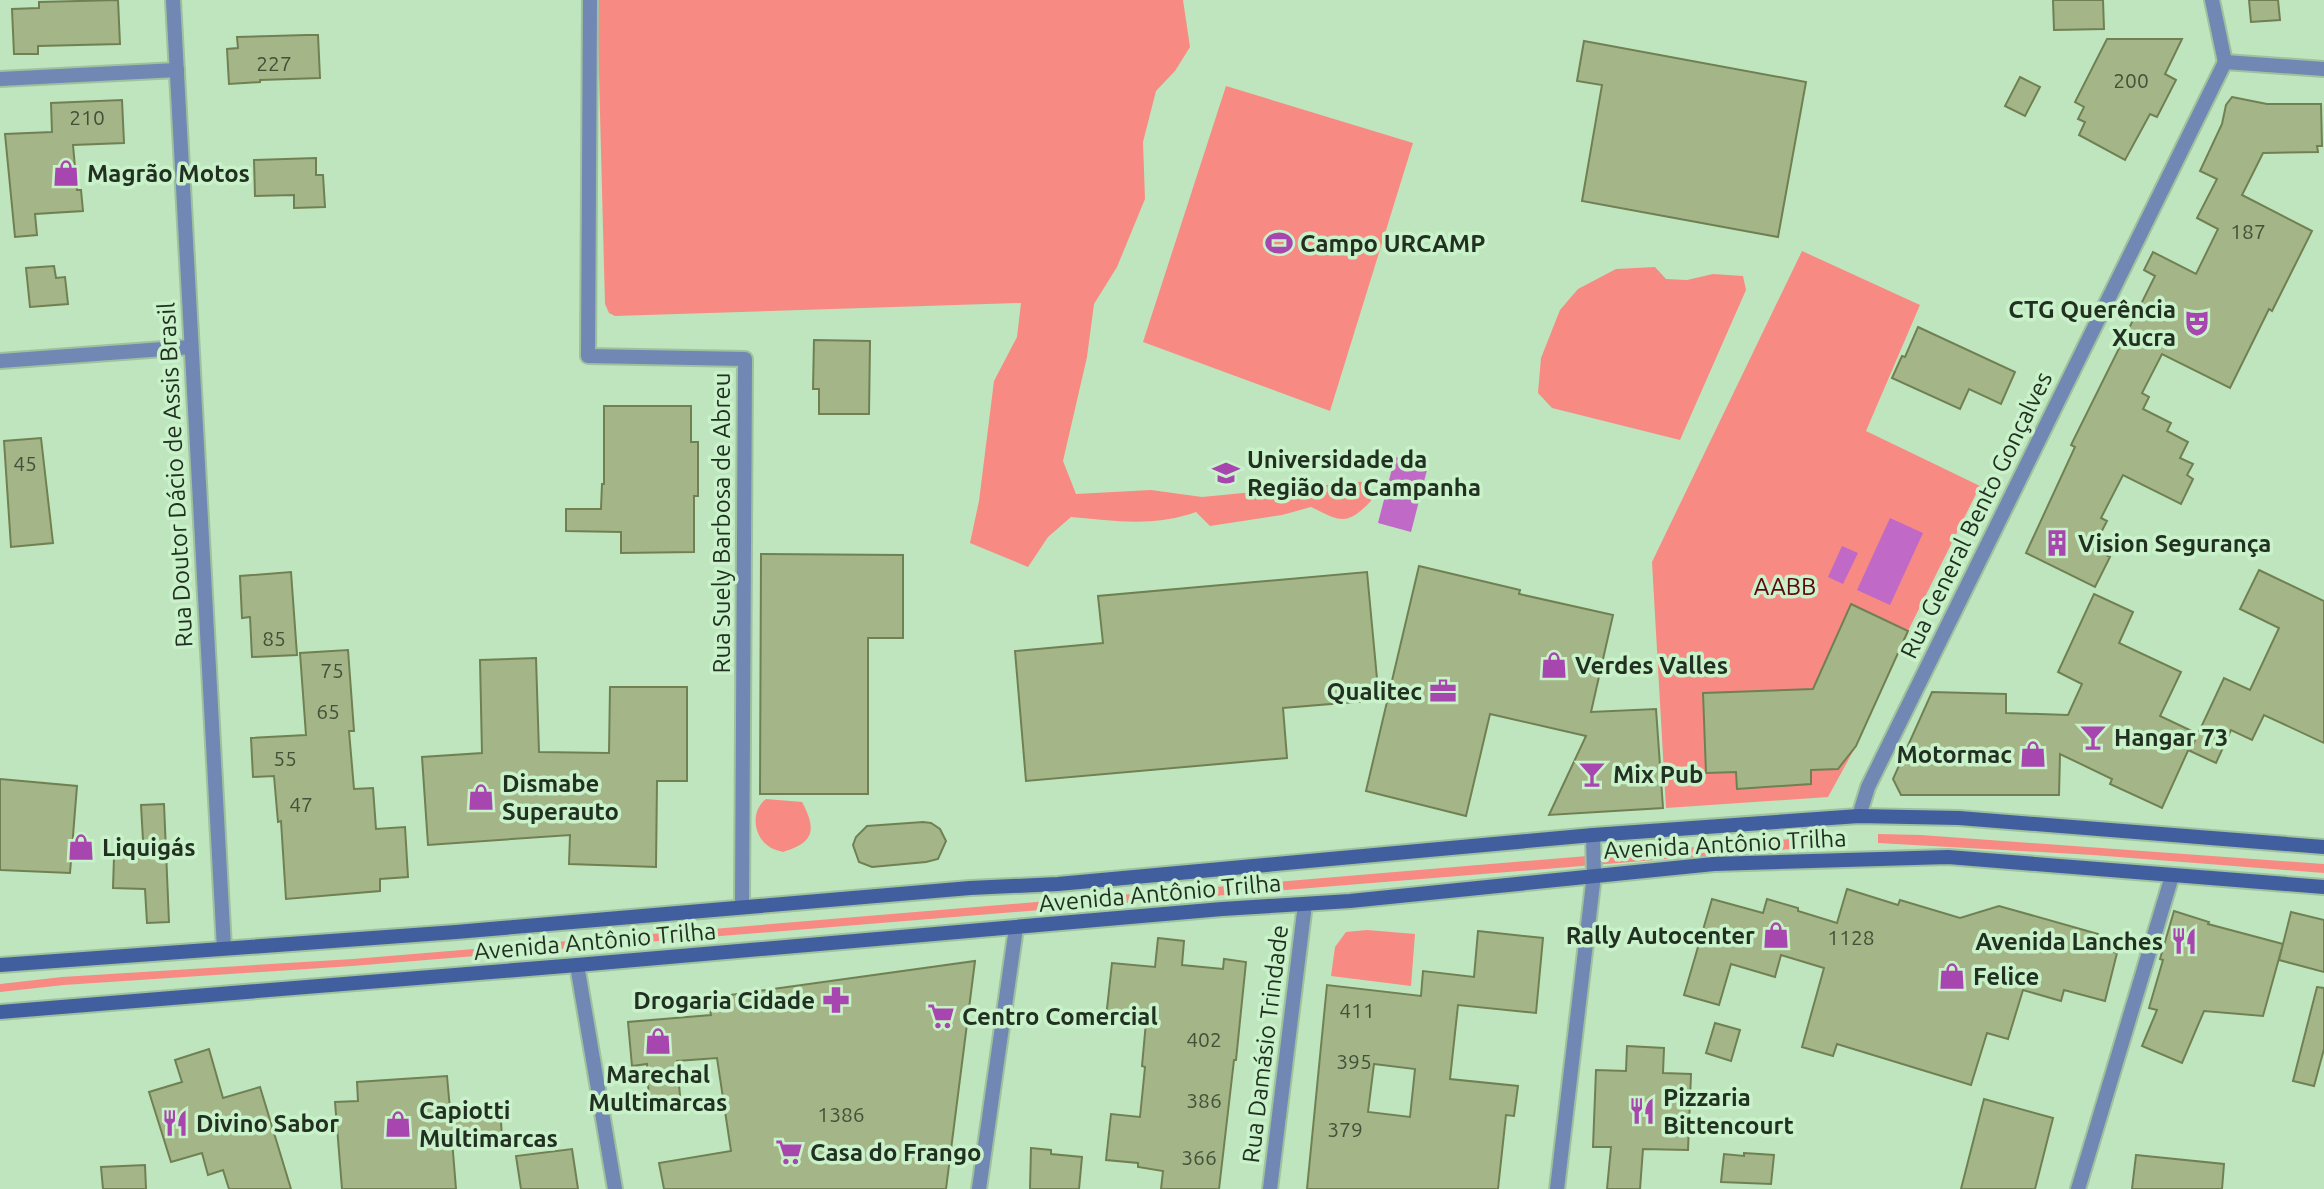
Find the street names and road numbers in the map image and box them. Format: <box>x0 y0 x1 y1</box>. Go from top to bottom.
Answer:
street label: Rua Doutor Dácio de Assis Brasil <box>152 302 198 648</box>
street label: Rua General Bento Gonçalves <box>1895 367 2057 663</box>
street label: Rua Suely Barbosa de Abreu <box>708 373 735 673</box>
street label: Avenida Antônio Trilha <box>1603 824 1847 864</box>
street label: Avenida Antônio Trilha <box>1038 869 1282 917</box>
street label: Avenida Antônio Trilha <box>473 917 717 965</box>
street label: Rua Damásio Trindade <box>1237 924 1293 1164</box>

